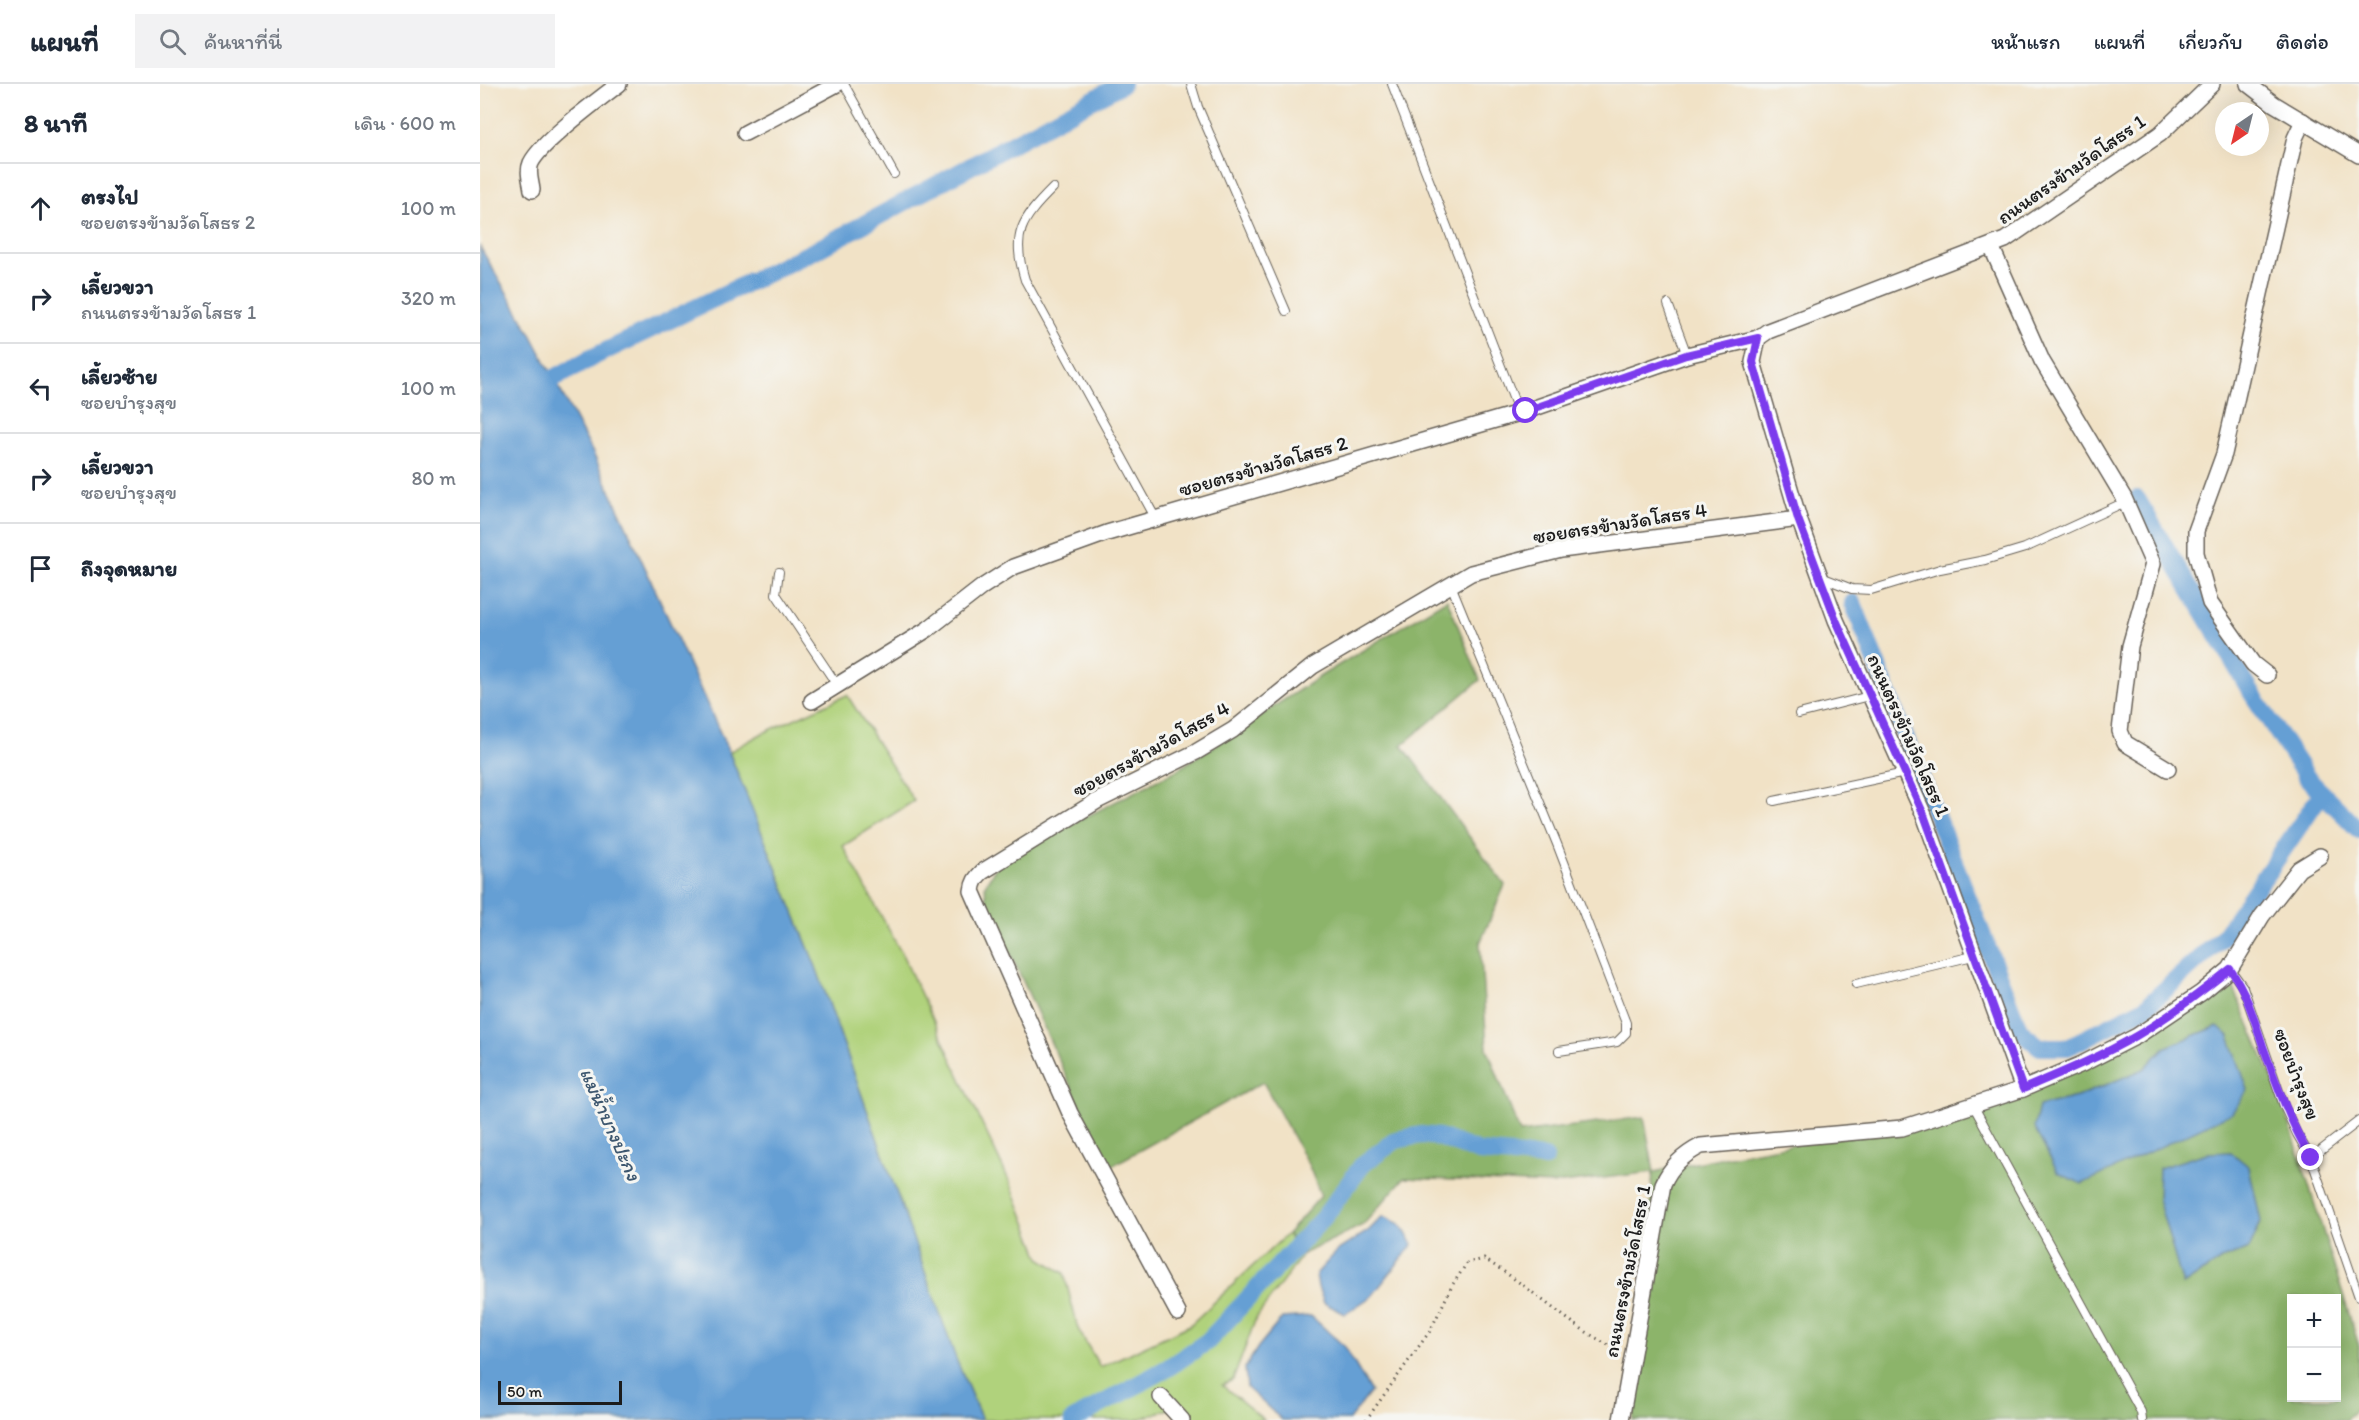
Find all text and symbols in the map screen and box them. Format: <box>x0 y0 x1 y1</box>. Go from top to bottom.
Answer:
search box <box>135 14 555 68</box>
text: แผนที่ <box>30 24 99 58</box>
icon: search <box>156 25 189 58</box>
text: ค้นหาที่นี่ <box>204 28 282 55</box>
text: หน้าแรก <box>1991 29 2061 54</box>
text: แผนที่ <box>2094 29 2145 54</box>
text: เกี่ยวกับ <box>2178 29 2243 54</box>
text: ติดต่อ <box>2276 29 2329 54</box>
north arrow <box>2215 102 2269 156</box>
text: 8 นาที <box>24 107 88 139</box>
street label: ถนนตรงข้ามวัดโสธร 1 <box>1992 109 2150 229</box>
text: เดิน · 600 m <box>354 111 456 135</box>
text: ตรงไป <box>81 183 139 210</box>
icon: ahead <box>24 192 57 225</box>
text: 100 m <box>401 196 456 220</box>
text: ซอยตรงข้ามวัดโสธร 2 <box>81 210 255 234</box>
text: เลี้ยวขวา <box>81 273 154 300</box>
icon: right <box>24 282 57 315</box>
text: 320 m <box>401 286 456 310</box>
text: ถนนตรงข้ามวัดโสธร 1 <box>81 300 256 324</box>
text: เลี้ยวซ้าย <box>81 363 157 390</box>
icon: left <box>24 372 57 405</box>
text: 100 m <box>401 376 456 400</box>
text: ซอยบำรุงสุข <box>81 390 177 414</box>
route start <box>1512 397 1538 423</box>
street label: ซอยตรงข้ามวัดโสธร 2 <box>1176 430 1350 502</box>
text: เลี้ยวขวา <box>81 453 154 480</box>
icon: right <box>24 462 57 495</box>
text: 80 m <box>411 466 456 490</box>
text: ซอยบำรุงสุข <box>81 480 177 504</box>
street label: ซอยตรงข้ามวัดโสธร 4 <box>1531 497 1709 549</box>
icon: arrive <box>24 552 57 585</box>
text: ถึงจุดหมาย <box>81 555 177 582</box>
street label: ถนนตรงข้ามวัดโสธร 1 <box>1862 650 1956 820</box>
street label: ซอยตรงข้ามวัดโสธร 4 <box>1068 696 1234 802</box>
street label: ซอยบำรุงสุข <box>2268 1025 2325 1123</box>
water label: แม่น้ำบางปะกง <box>575 1064 647 1185</box>
route end <box>2297 1144 2323 1170</box>
street label: ถนนตรงข้ามวัดโสธร 1 <box>1598 1183 1656 1359</box>
map controls <box>2287 1294 2341 1402</box>
button: + <box>2287 1294 2341 1348</box>
button: − <box>2287 1348 2341 1402</box>
scale bar <box>498 1378 622 1406</box>
text: 50 m <box>507 1382 542 1401</box>

